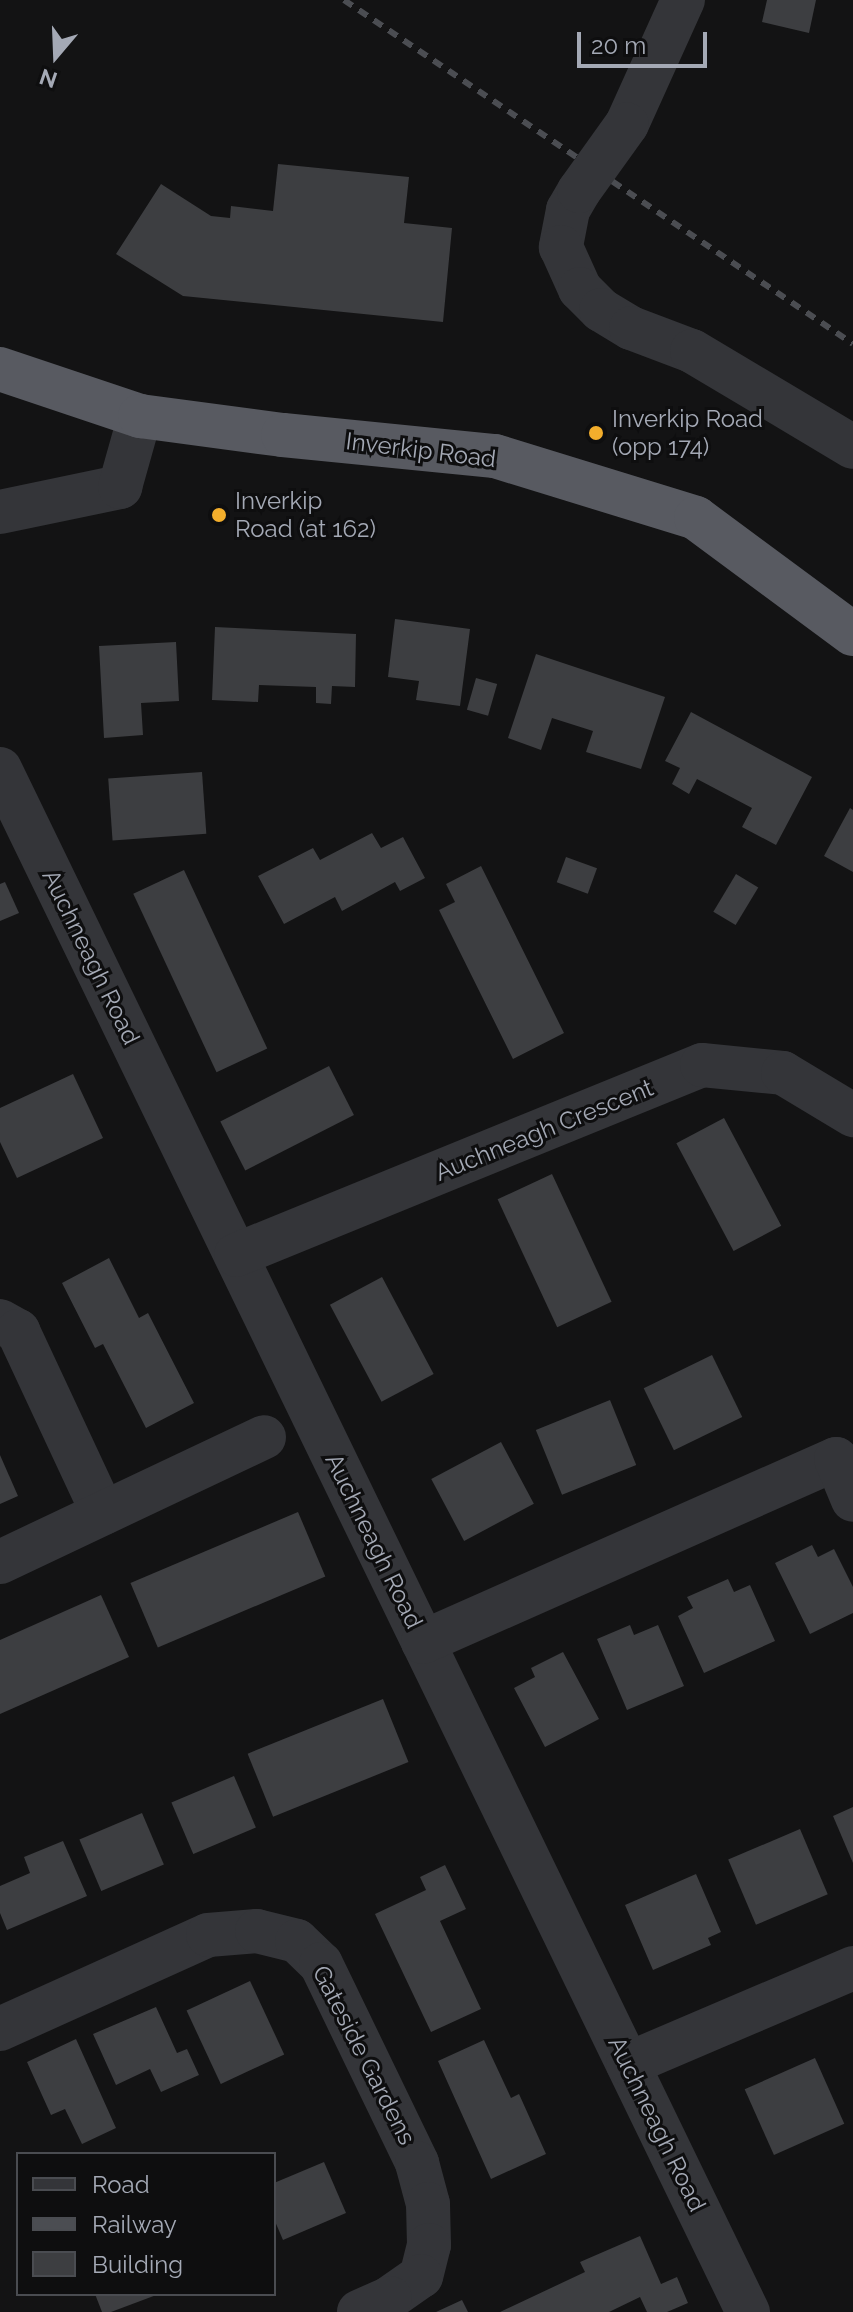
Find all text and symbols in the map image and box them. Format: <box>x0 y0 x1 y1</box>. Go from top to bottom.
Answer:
north arrow <box>16 16 96 96</box>
scale bar <box>581 16 711 66</box>
text: 20 m <box>591 31 646 60</box>
text: N <box>36 64 60 94</box>
place label: Inverkip Road (opp 174) <box>612 405 763 461</box>
marker: Inverkip Road (opp 174) <box>587 424 605 442</box>
street label: Inverkip Road <box>344 427 498 473</box>
place label: Inverkip Road (at 162) <box>235 487 376 543</box>
marker: Inverkip Road (at 162) <box>210 506 228 524</box>
street label: Auchneagh Road <box>36 865 146 1049</box>
street label: Auchneagh Crescent <box>431 1073 657 1187</box>
street label: Auchneagh Road <box>319 1449 429 1633</box>
street label: Gateside Gardens <box>306 1961 422 2149</box>
street label: Auchneagh Road <box>602 2032 712 2216</box>
legend <box>16 2152 276 2296</box>
text: Road <box>92 2170 150 2199</box>
text: Railway <box>92 2210 177 2239</box>
text: Building <box>92 2250 183 2279</box>

